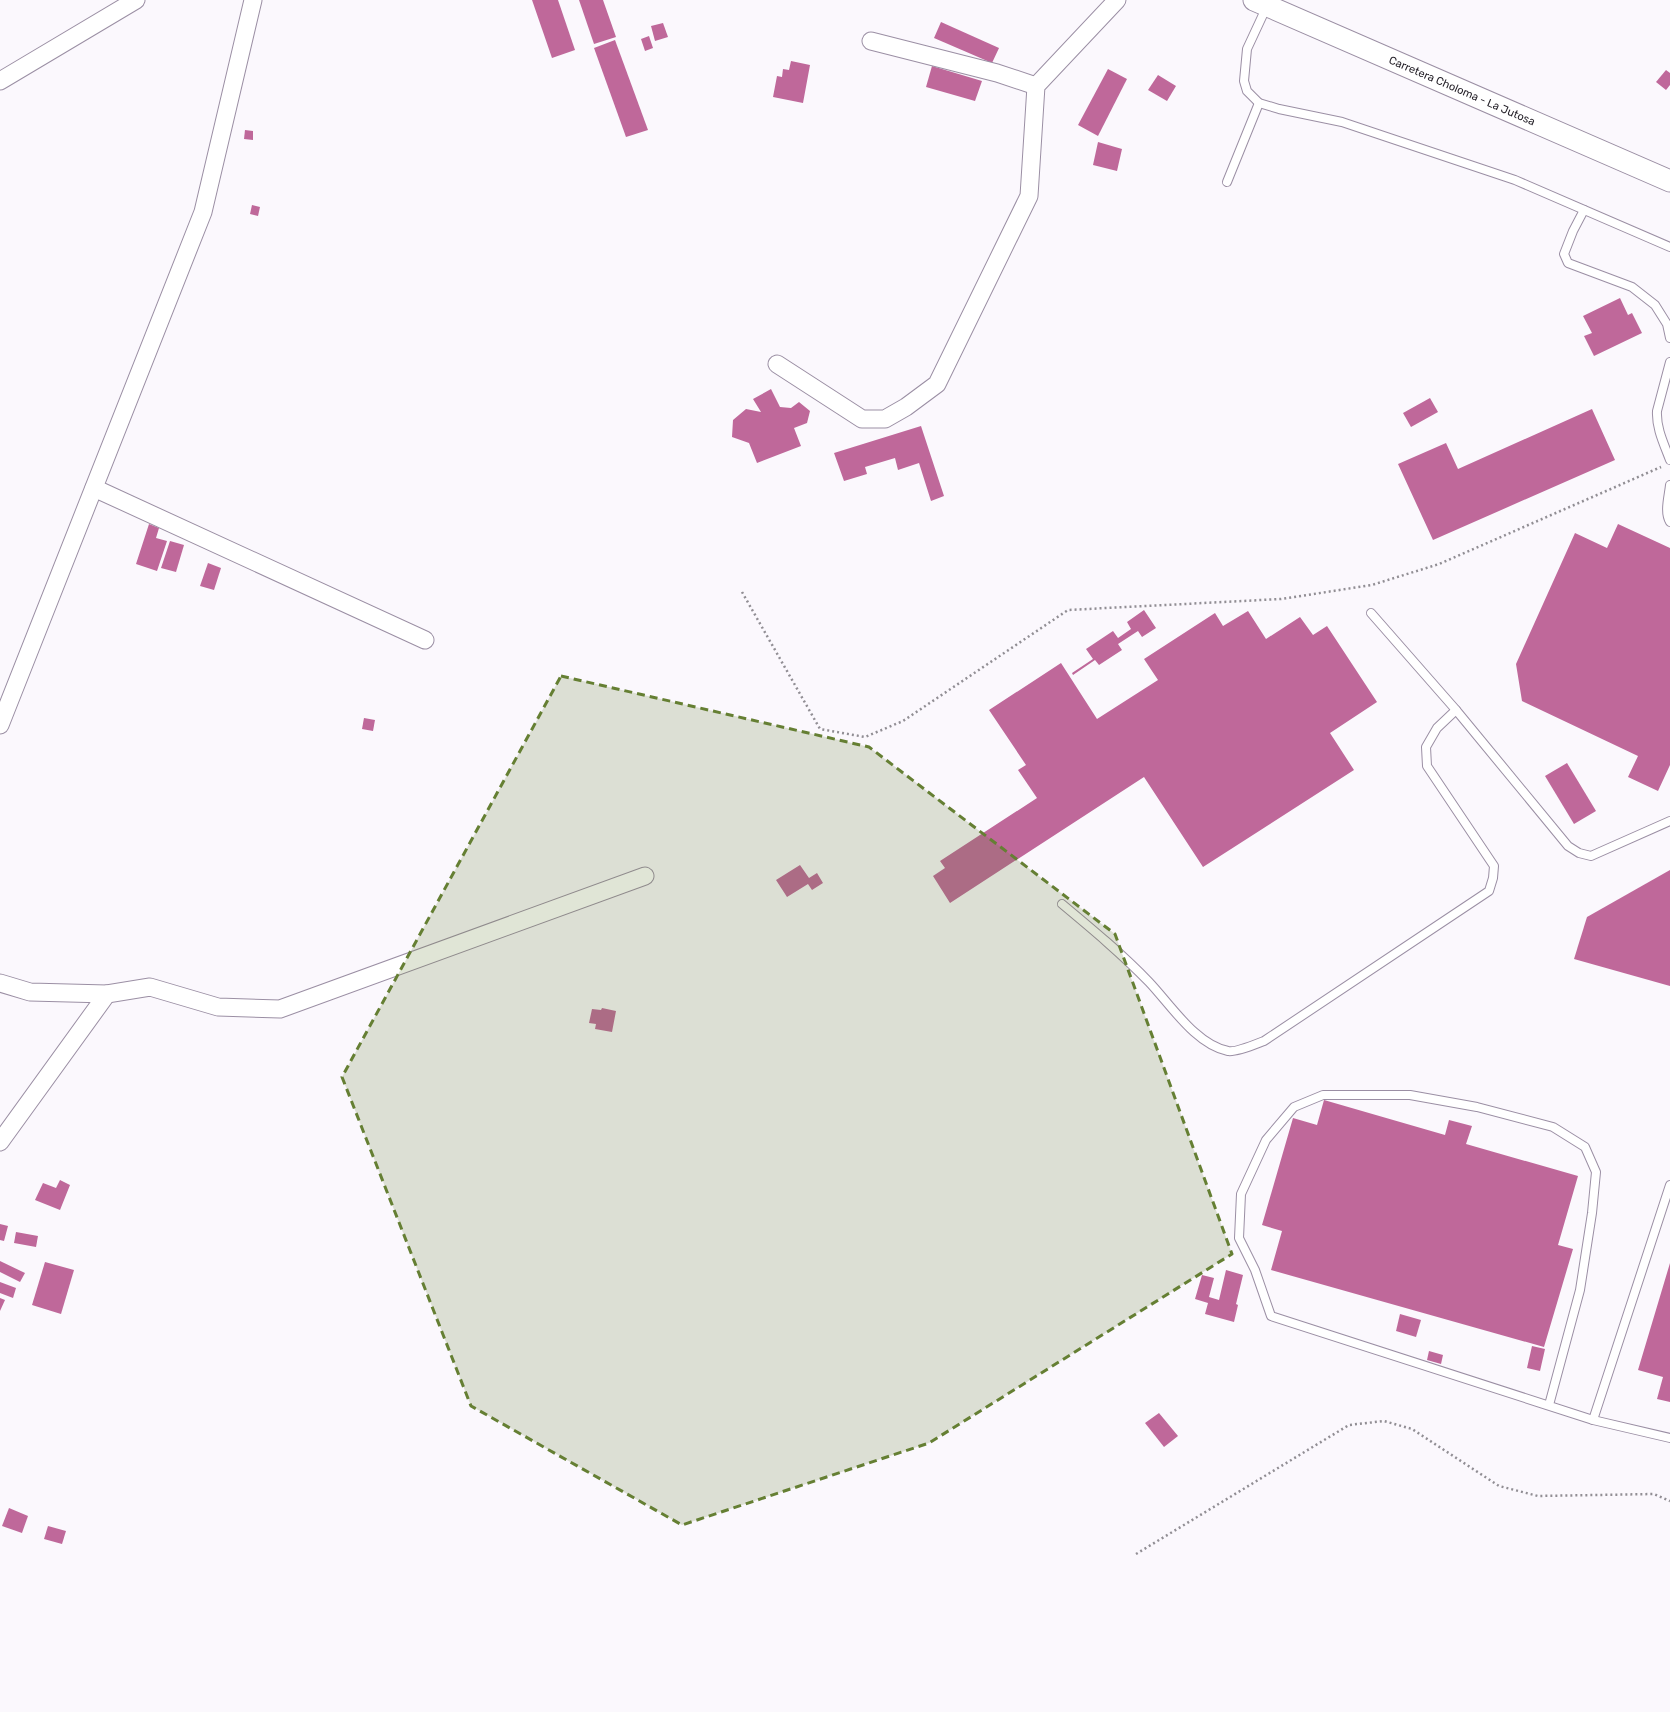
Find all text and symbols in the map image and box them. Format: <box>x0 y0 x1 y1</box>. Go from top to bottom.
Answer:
street label: Carretera Choloma - La Jutosa <box>1387 53 1537 128</box>

